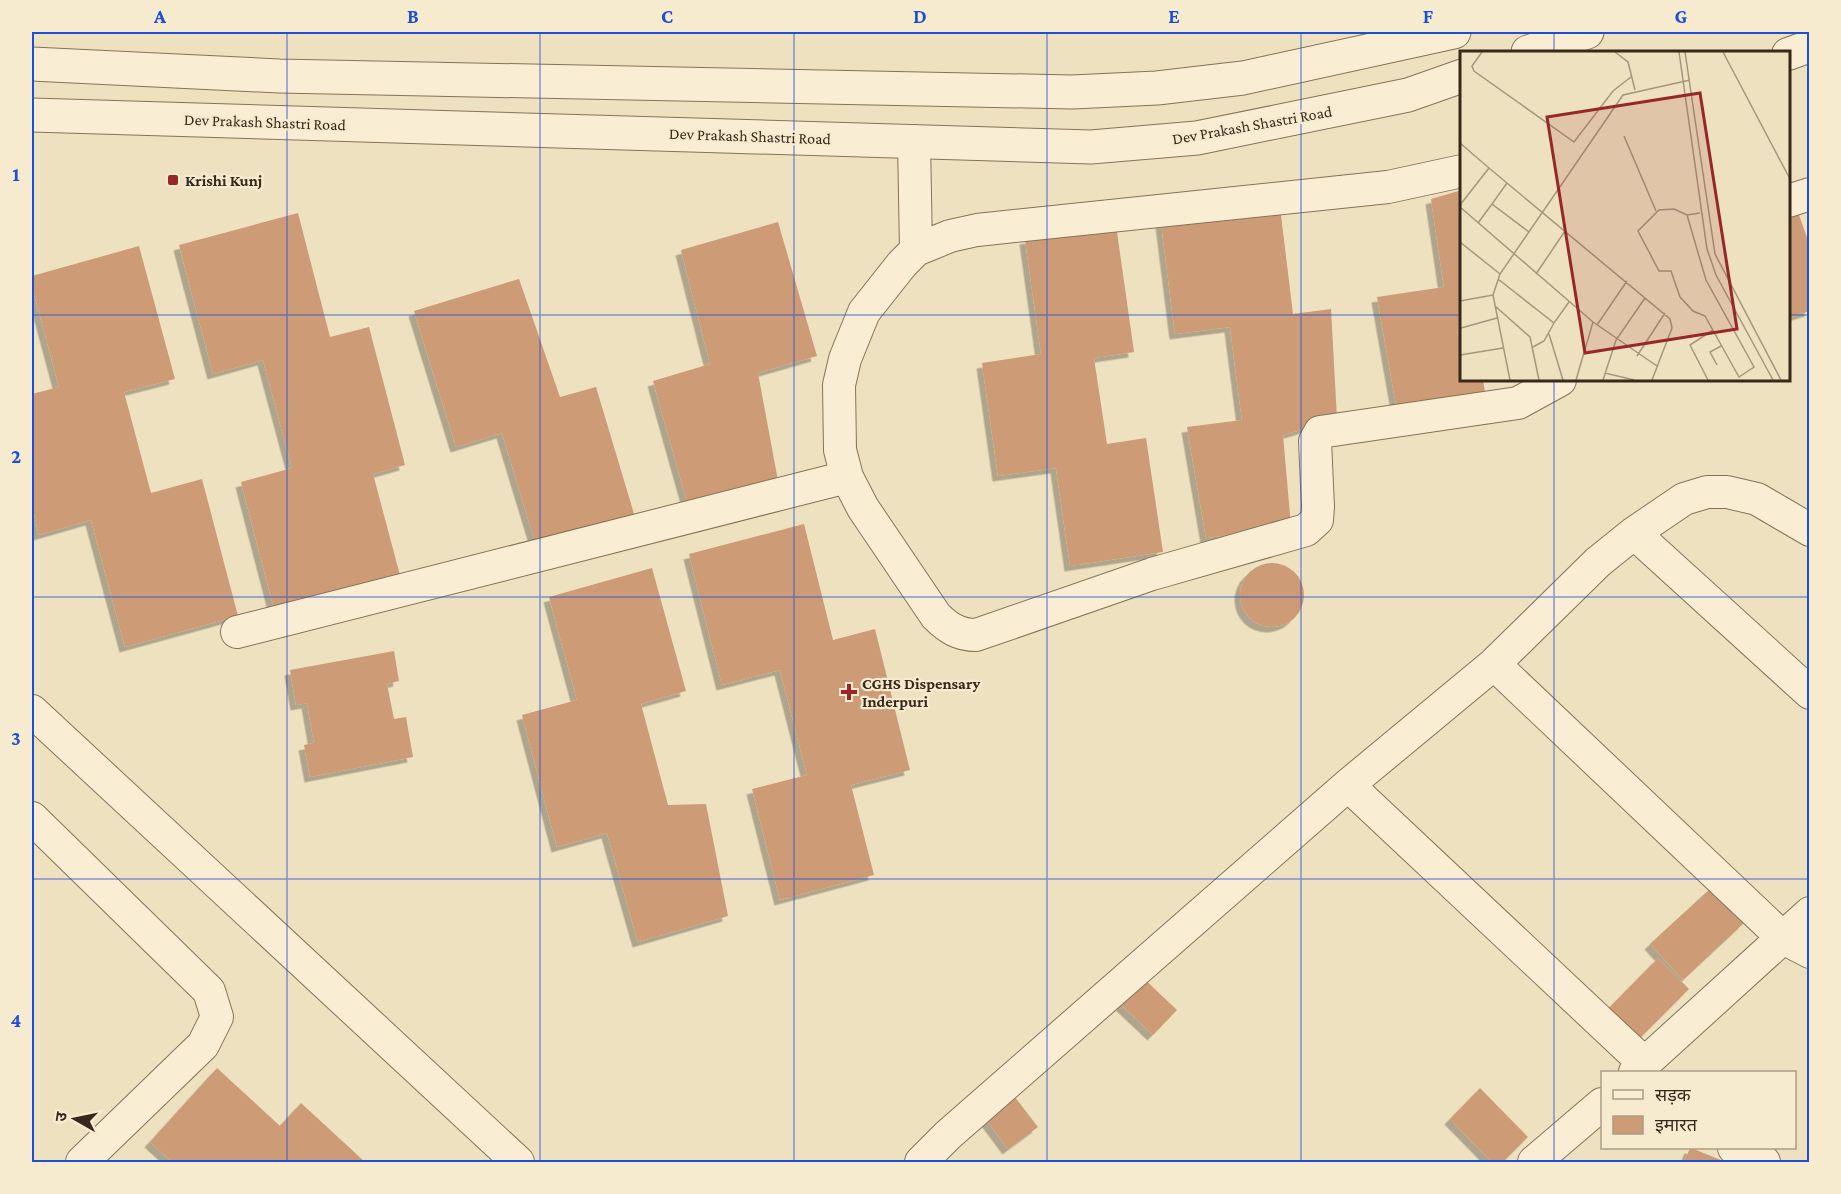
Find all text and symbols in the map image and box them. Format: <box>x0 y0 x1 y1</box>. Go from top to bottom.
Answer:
text: A <box>153 5 167 27</box>
text: B <box>407 5 419 27</box>
text: C <box>661 5 673 27</box>
text: D <box>913 5 927 27</box>
text: E <box>1168 5 1180 27</box>
text: F <box>1423 5 1434 27</box>
text: G <box>1675 5 1688 27</box>
inset map <box>1460 51 1790 381</box>
street label: Dev Prakash Shastri Road <box>1171 102 1334 147</box>
street label: Dev Prakash Shastri Road <box>184 111 347 133</box>
street label: Dev Prakash Shastri Road <box>669 125 832 147</box>
text: 1 <box>12 163 20 185</box>
place label: Krishi Kunj <box>185 172 262 190</box>
marker: Krishi Kunj <box>166 173 180 187</box>
text: 2 <box>11 445 21 467</box>
place label: CGHS Dispensary Inderpuri <box>862 675 980 710</box>
marker: CGHS Dispensary Inderpuri <box>840 683 858 701</box>
text: 3 <box>11 727 21 749</box>
text: 4 <box>11 1009 22 1031</box>
legend <box>1601 1071 1796 1149</box>
text: सड़क <box>1655 1085 1692 1105</box>
north arrow <box>45 1089 105 1149</box>
text: उ <box>52 1110 70 1123</box>
text: इमारत <box>1655 1115 1698 1135</box>

